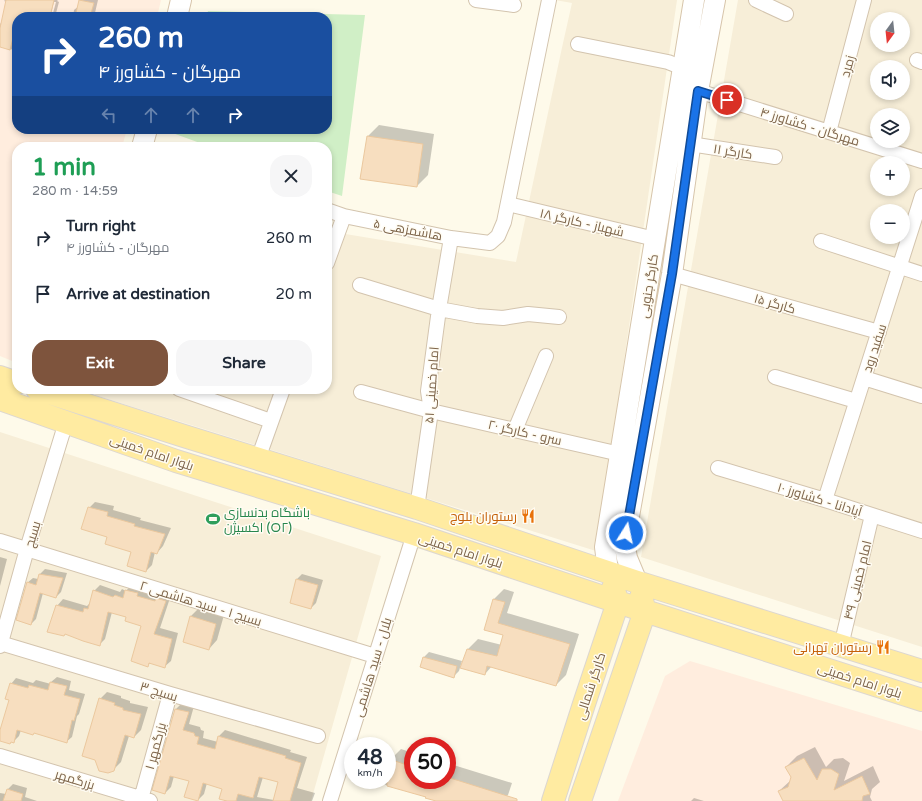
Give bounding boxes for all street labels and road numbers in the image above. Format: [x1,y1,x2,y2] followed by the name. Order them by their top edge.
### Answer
[837,54,859,79] street label: زمرد
[758,104,861,150] street label: مهرگان - کشاورز ۴
[712,141,754,163] street label: کارگر ۱۱
[538,206,625,240] street label: شهباز - کارگر ۱۸
[372,215,444,245] street label: هاشمزهی ۵
[636,253,662,319] street label: کارگر جنوبی
[752,290,797,318] street label: کارگر ۱۵
[860,322,890,375] street label: سفید رود
[421,346,444,424] street label: امام خمینی ۵۱
[486,417,563,449] street label: سرو - کارگر ۲۰
[107,431,196,476] street label: بلوار امام خمینی
[775,479,864,522] street label: آپادانا - کشاورز ۱۰
[21,519,45,549] street label: بسیج
[416,530,505,573] street label: بلوار امام خمینی
[840,539,877,622] street label: امام خمینی ۴۹
[138,578,264,630] street label: بسیج ۱ - سید هاشمی ۲
[350,616,396,719] street label: بلال - سید هاشمی
[573,651,609,722] street label: کارگر شمالی
[815,660,904,703] street label: بلوار امام خمینی
[138,679,180,705] street label: بسیج ۳
[142,721,170,772] street label: بزرگمهر ۱
[52,766,97,794] street label: بزرگمهر

